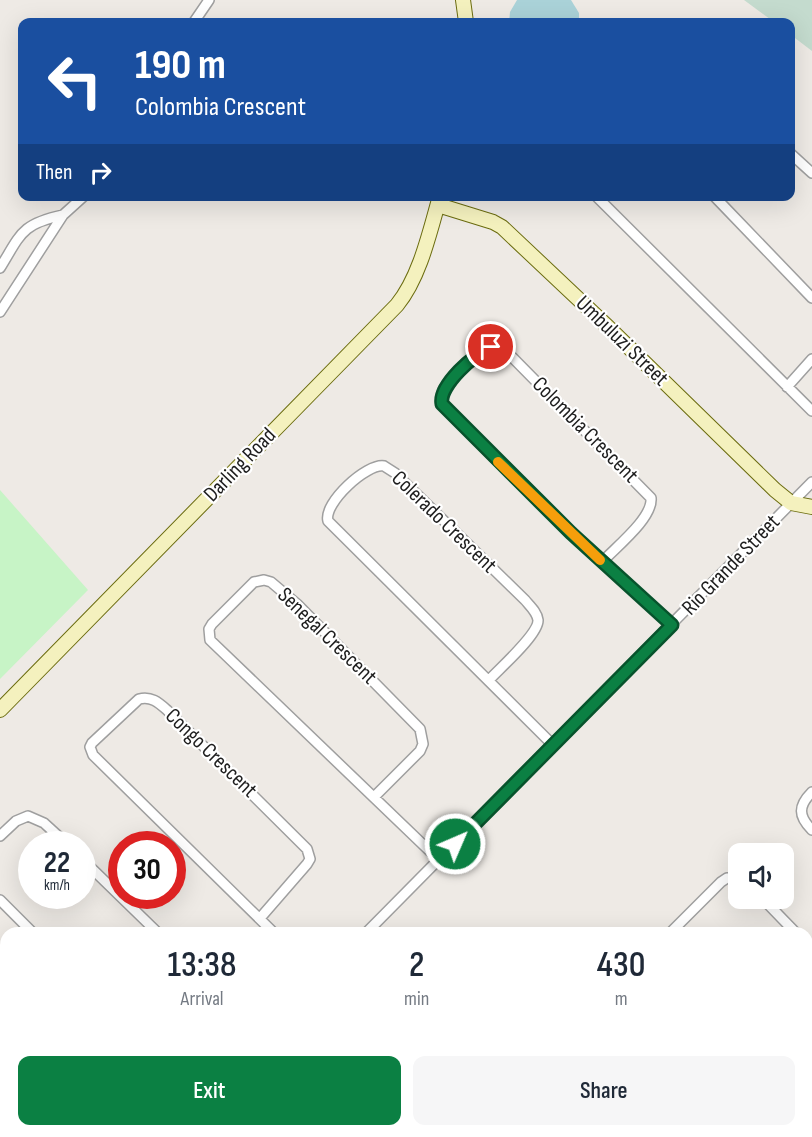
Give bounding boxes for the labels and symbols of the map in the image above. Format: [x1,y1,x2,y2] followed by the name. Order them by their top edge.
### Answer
[570,290,674,392] street label: Umbuluzi Street
[465,321,516,372] pin
[526,371,644,489] street label: Colombia Crescent
[198,422,282,508] street label: Darling Road
[386,465,502,579] street label: Colerado Crescent
[676,509,786,621] street label: Rio Grande Street
[272,582,383,690] street label: Senegal Crescent
[159,702,263,804] street label: Congo Crescent
[423,812,487,876] position arrow
[108,831,186,909] speed limit sign: 30

